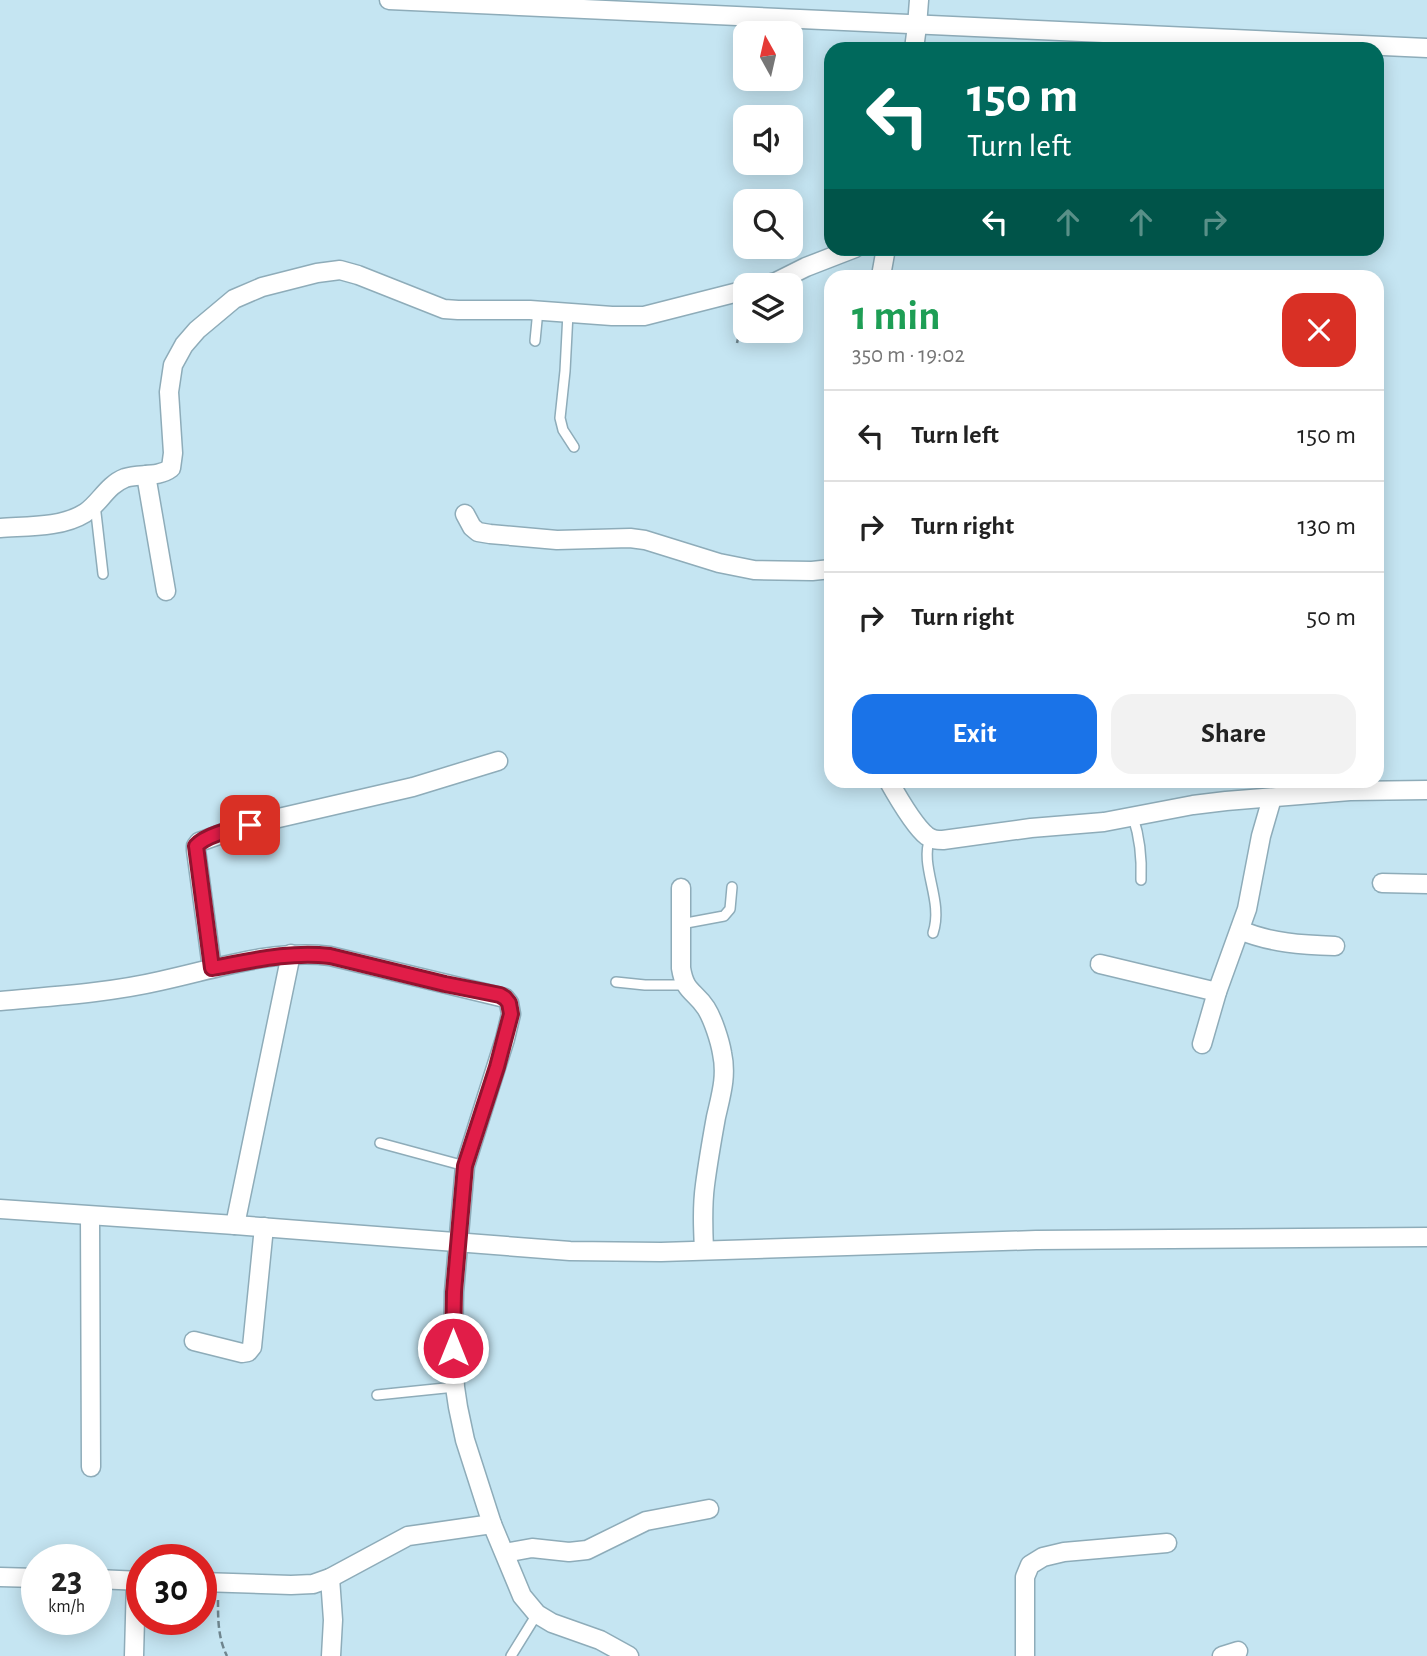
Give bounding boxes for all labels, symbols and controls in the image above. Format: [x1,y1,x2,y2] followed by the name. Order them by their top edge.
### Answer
[733,21,803,91] north arrow
[733,21,803,343] map controls
[852,70,943,161] icon: left
[967,72,1078,121] text: 150 m
[733,105,803,175] button: sound
[967,130,1071,162] text: Turn left
[733,189,803,259] button: search
[976,203,1014,241] icon: left
[1049,203,1087,241] icon: ahead
[1122,203,1160,241] icon: ahead
[1195,203,1233,241] icon: right
[733,273,803,343] button: layers
[1282,293,1356,367] button: close
[852,295,941,337] text: 1 min
[852,344,965,367] text: 350 m · 19:02
[852,417,890,455] icon: left
[911,422,999,448] text: Turn left
[1297,422,1356,448] text: 150 m
[852,508,890,546] icon: right
[911,513,1014,539] text: Turn right
[1298,513,1356,539] text: 130 m
[852,599,890,637] icon: right
[911,604,1014,630] text: Turn right
[1306,604,1356,630] text: 50 m
[852,694,1097,774] button: Exit
[1111,694,1356,774] button: Share
[220,795,280,855] pin
[231,806,269,844] icon: arrive
[416,1311,490,1385] position arrow
[126,1544,217,1635] speed limit sign: 30
[51,1563,82,1598] text: 23
[48,1598,85,1616] text: km/h

